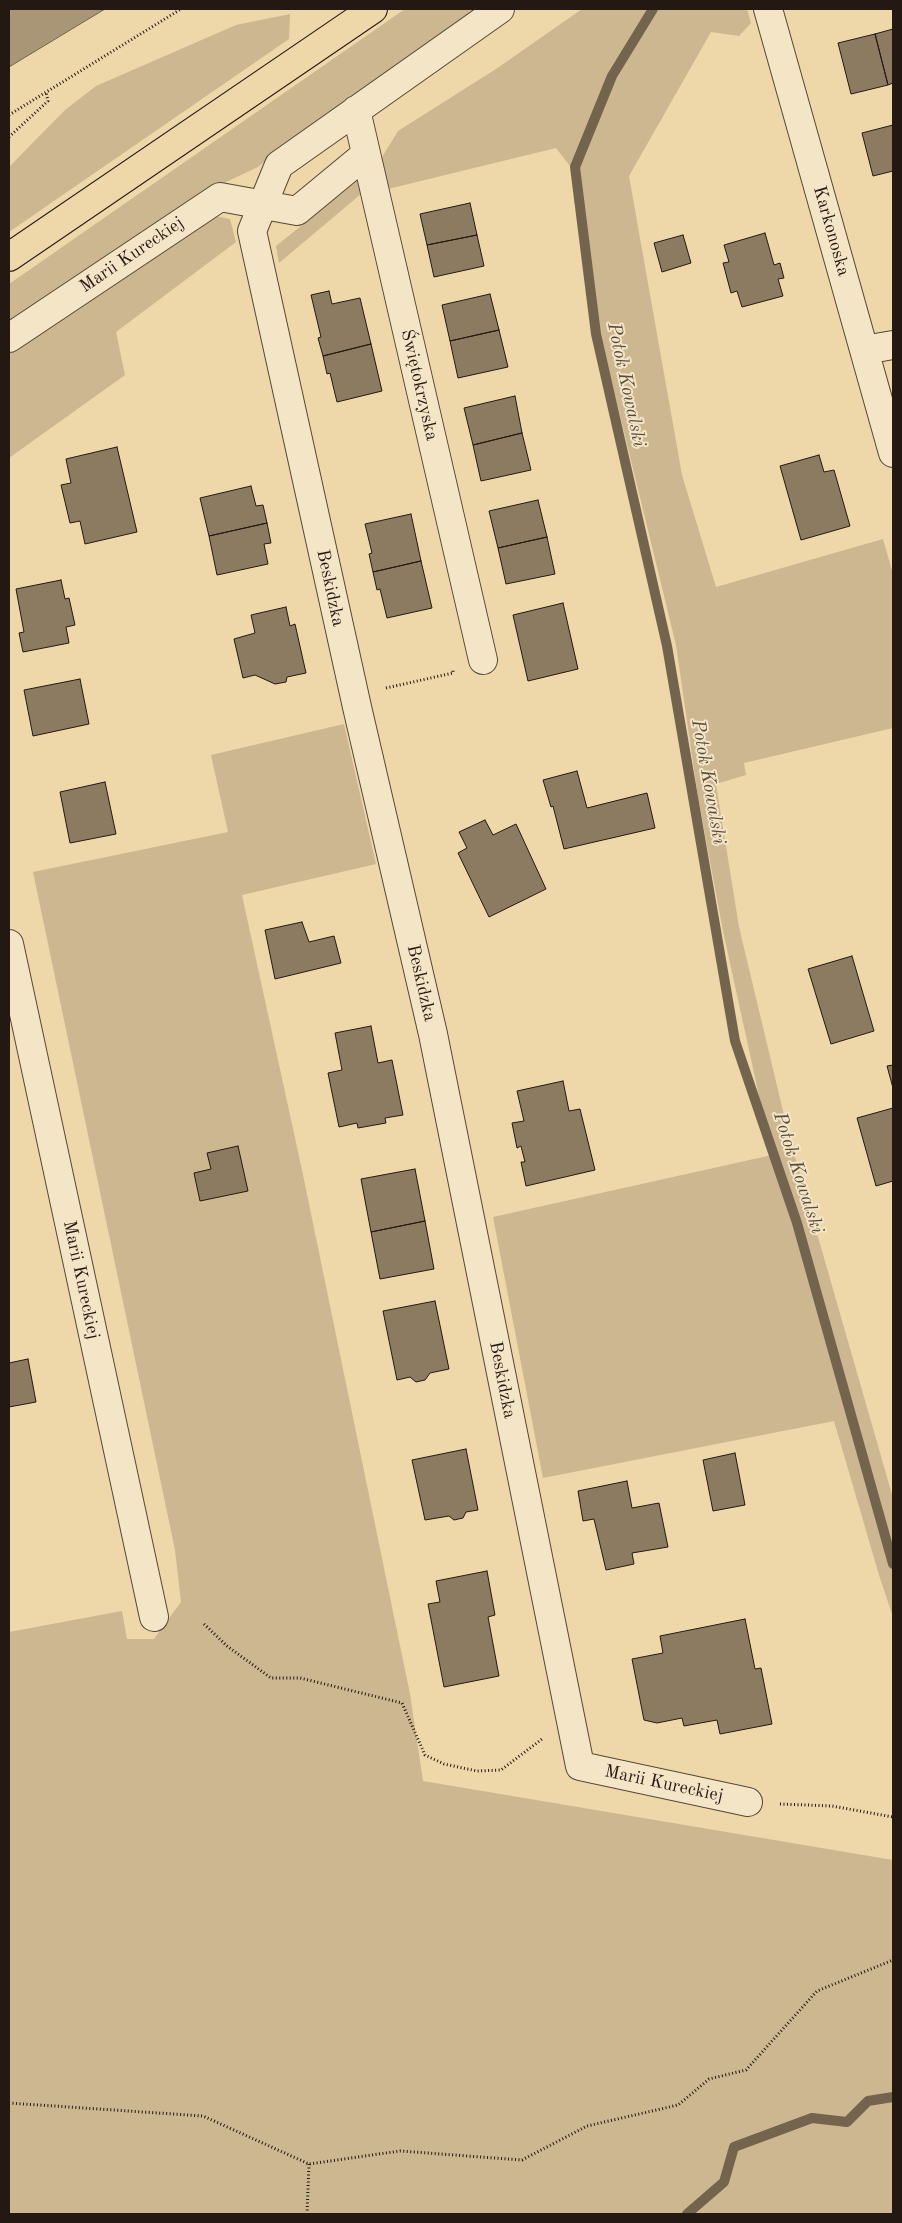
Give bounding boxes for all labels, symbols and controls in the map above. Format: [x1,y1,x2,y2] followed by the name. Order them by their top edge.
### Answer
[808,183,854,279] street label: Karkonoska
[76,212,188,298] street label: Marii Kureckiej
[602,321,650,449] water label: Potok Kowalski
[396,327,442,443] street label: Świętokrzyska
[311,547,349,629] street label: Beskidzka
[686,718,730,846] water label: Potok Kowalski
[402,942,440,1024] street label: Beskidzka
[768,1109,828,1237] water label: Potok Kowalski
[58,1219,104,1341] street label: Marii Kureckiej
[484,1340,520,1420] street label: Beskidzka
[603,1761,725,1807] street label: Marii Kureckiej

